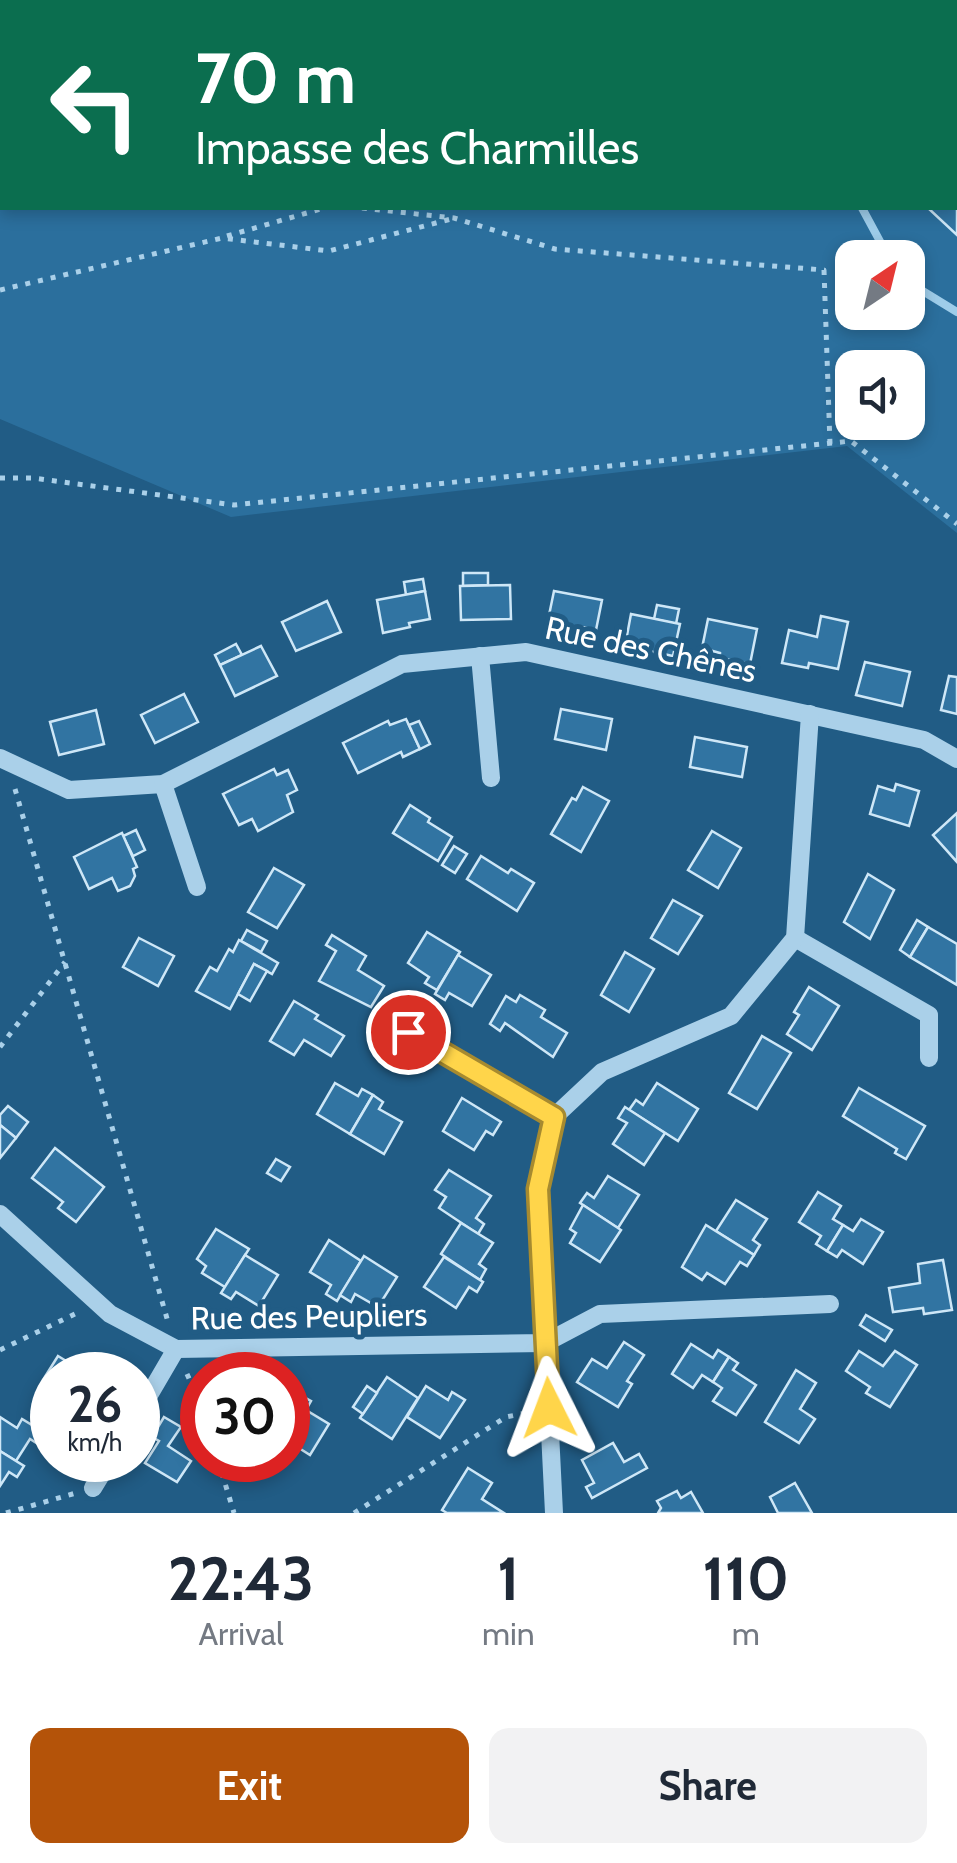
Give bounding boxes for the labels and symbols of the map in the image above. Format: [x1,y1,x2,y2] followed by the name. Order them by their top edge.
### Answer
[835,240,925,330] north arrow
[542,608,760,690] street label: Rue des Chênes
[366,990,451,1075] pin
[190,1294,428,1338] street label: Rue des Peupliers
[180,1352,310,1482] speed limit sign: 30
[497,1356,601,1460] position arrow

